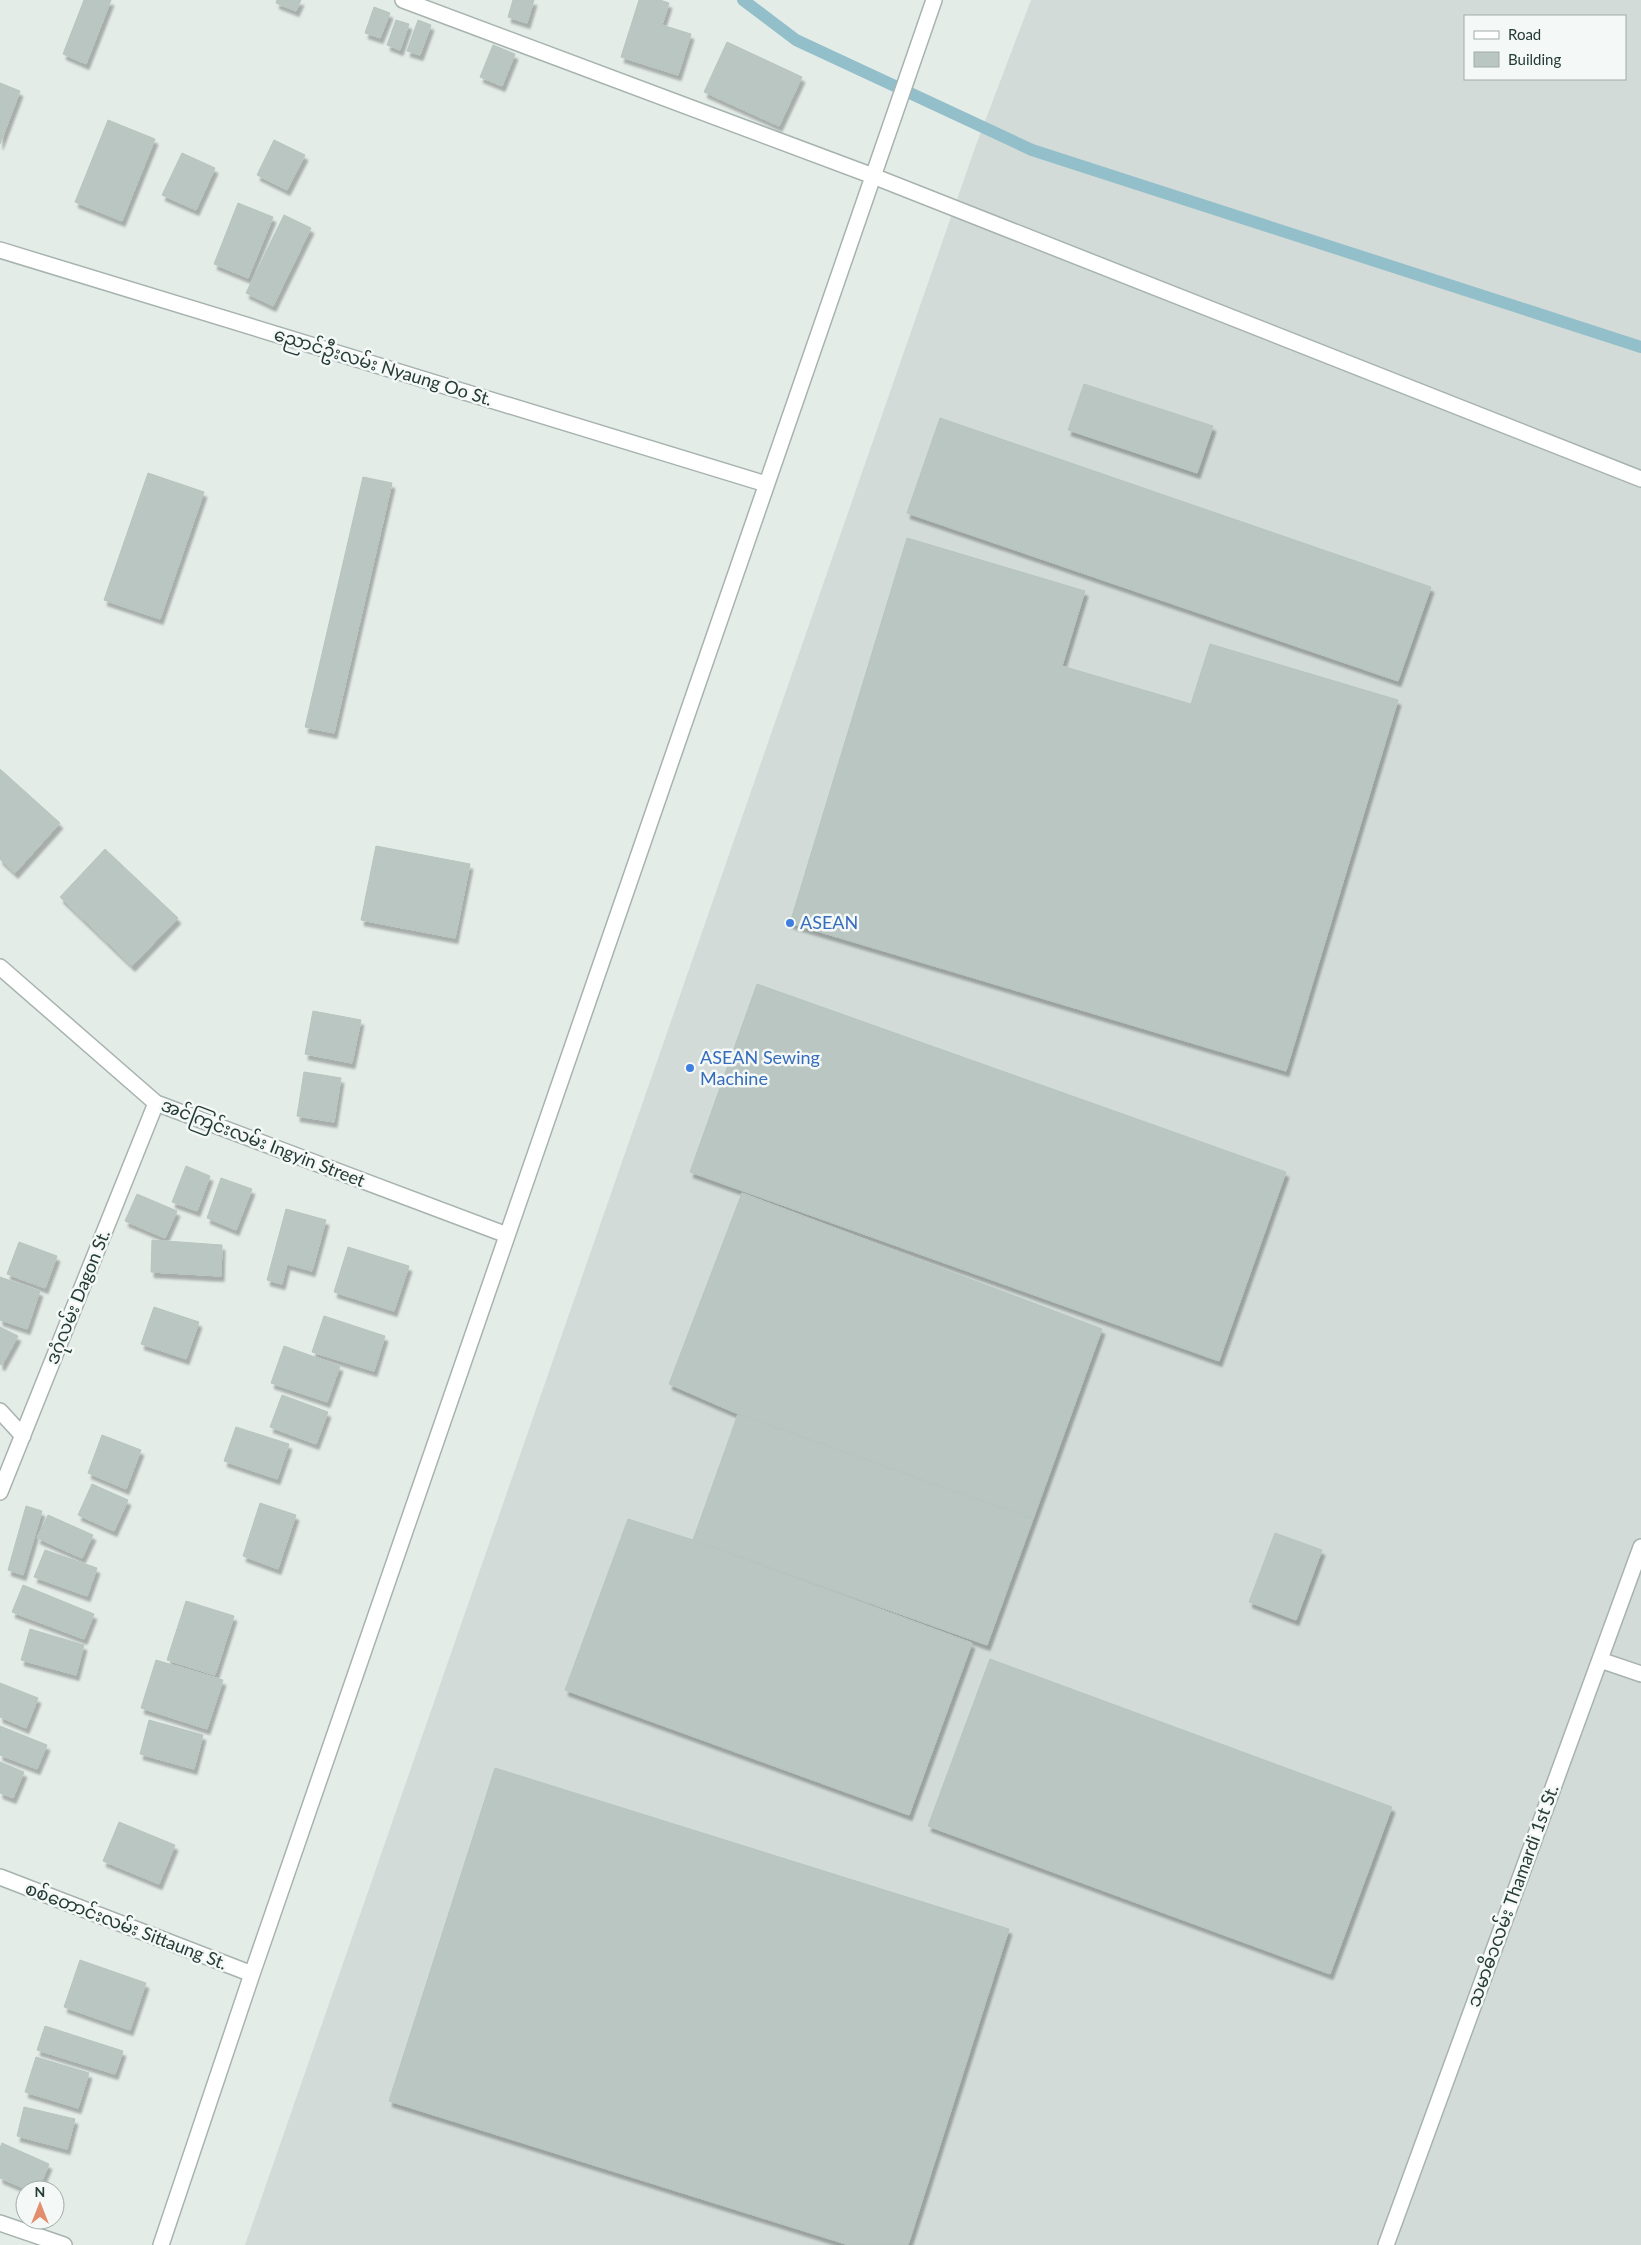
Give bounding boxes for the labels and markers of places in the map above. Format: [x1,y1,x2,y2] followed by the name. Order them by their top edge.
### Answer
[800,911,858,933] place label: ASEAN
[784,917,796,929] marker: ASEAN
[700,1046,820,1089] place label: ASEAN Sewing Machine
[684,1062,696,1074] marker: ASEAN Sewing Machine

